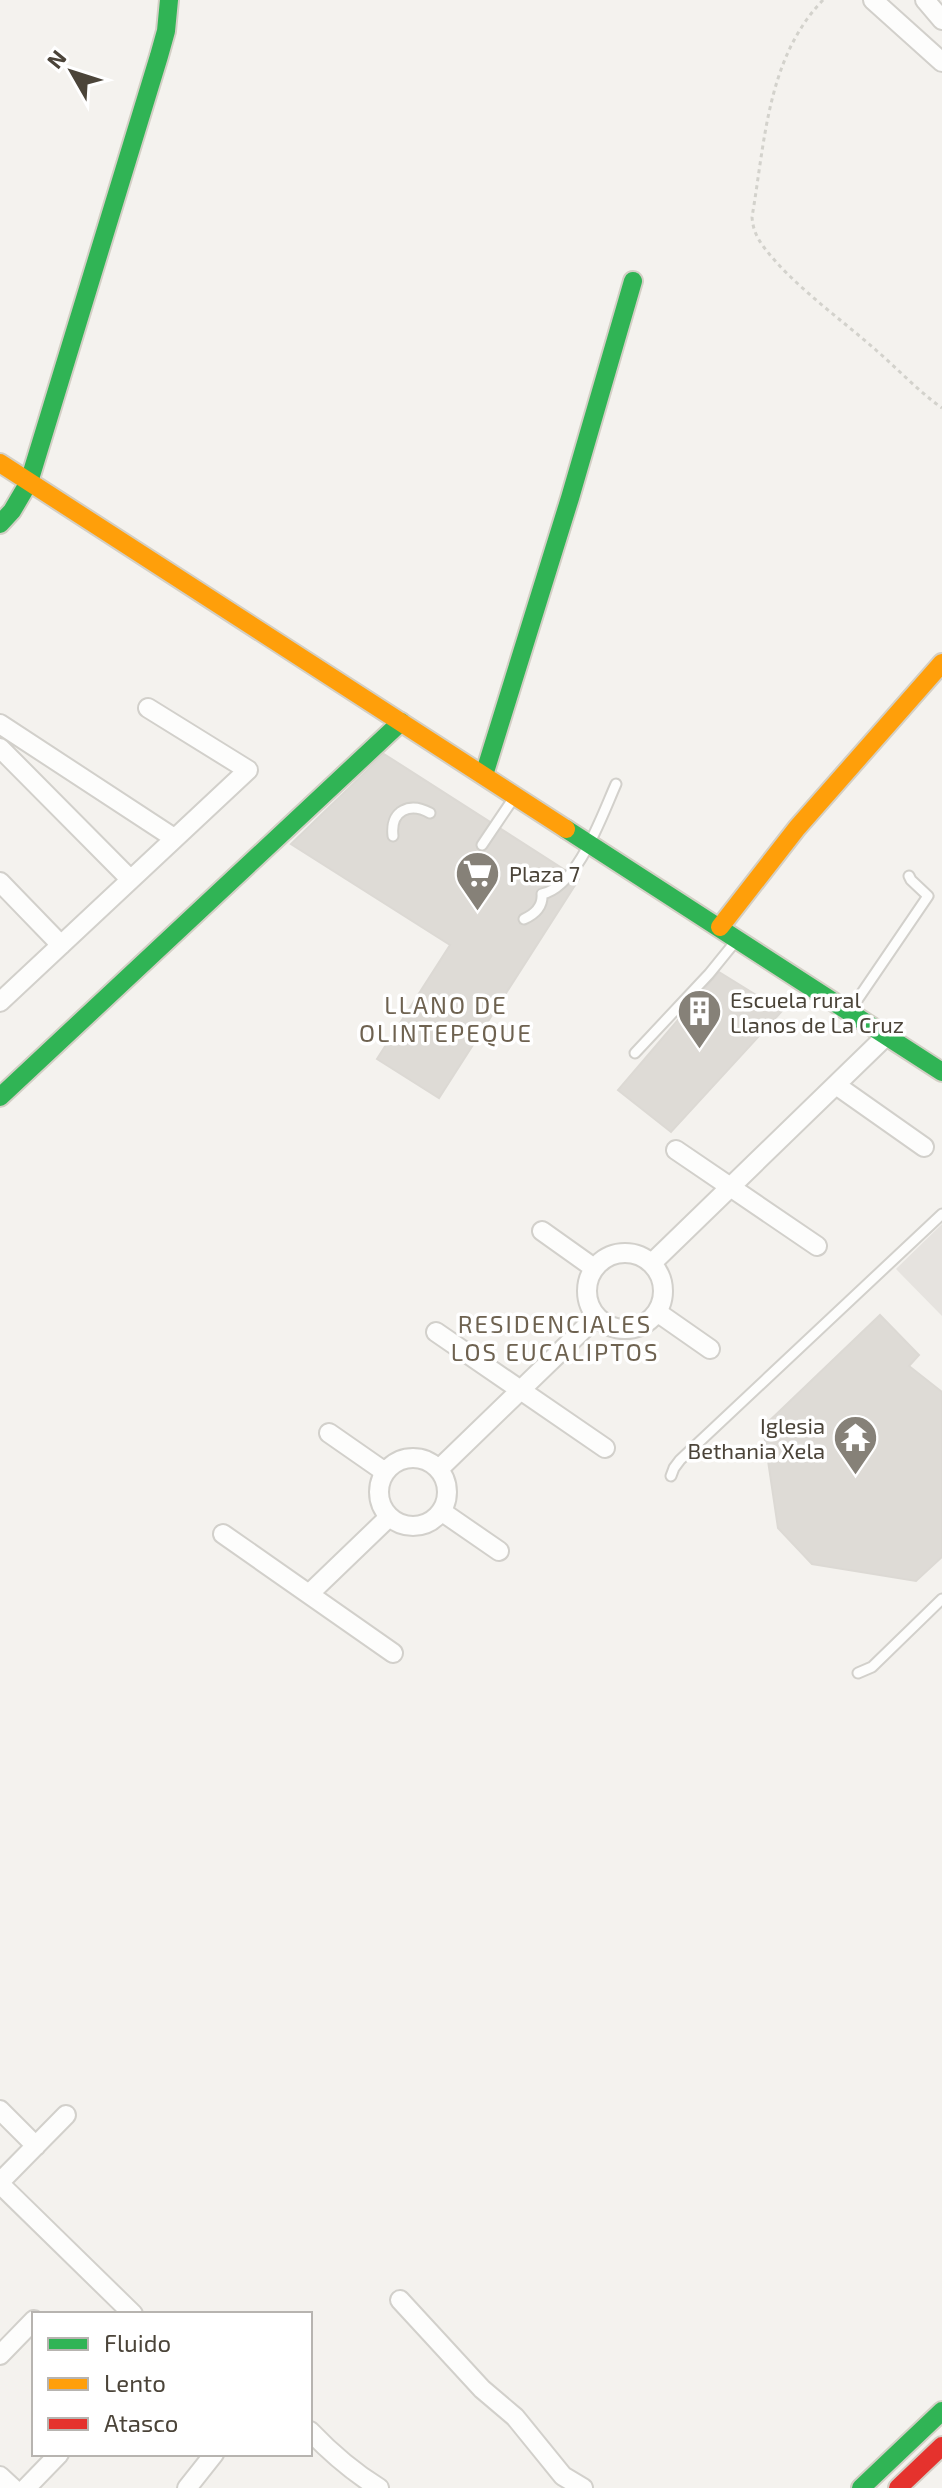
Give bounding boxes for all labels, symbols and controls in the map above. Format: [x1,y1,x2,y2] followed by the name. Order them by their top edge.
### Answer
[32,32,112,112] north arrow
[41,44,71,73] text: N
[454,849,502,912] supermarket icon: Plaza 7
[509,860,580,886] place label: Plaza 7
[730,986,904,1037] place label: Escuela rural Llanos de La Cruz
[675,988,723,1051] building icon: Escuela rural Llanos de La Cruz
[359,990,533,1047] district label: LLANO DE OLINTEPEQUE
[451,1309,659,1366] district label: RESIDENCIALES LOS EUCALIPTOS
[688,1412,825,1463] place label: Iglesia Bethania Xela
[832,1414,880,1477] temple icon: Iglesia Bethania Xela
[32,2312,312,2456] legend
[104,2328,171,2357] text: Fluido
[104,2368,166,2397] text: Lento
[104,2408,178,2437] text: Atasco

